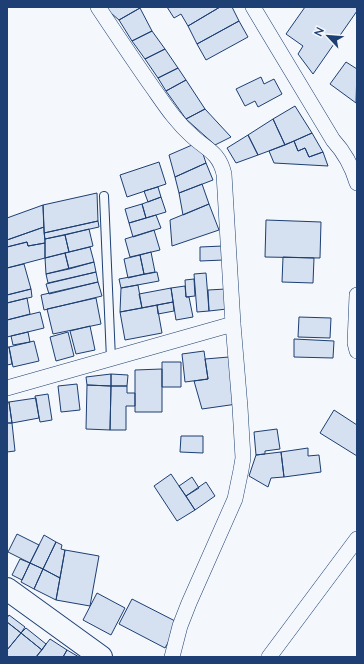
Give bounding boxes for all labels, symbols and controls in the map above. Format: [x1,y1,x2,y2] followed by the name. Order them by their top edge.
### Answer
[308,16,348,56] north arrow
[311,25,326,38] text: N

